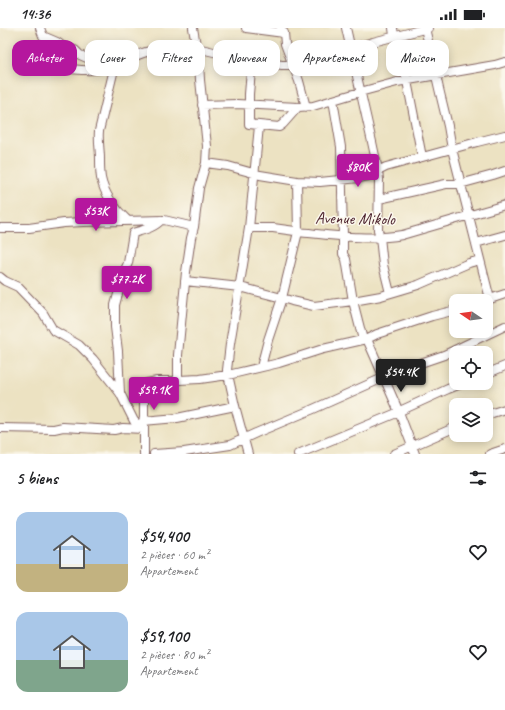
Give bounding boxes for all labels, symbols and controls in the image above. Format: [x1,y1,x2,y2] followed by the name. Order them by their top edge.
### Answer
[20,5,50,24] text: 14:36
[12,40,77,76] chip: Acheter
[85,40,139,76] chip: Louer
[147,40,205,76] chip: Filtres
[213,40,280,76] chip: Nouveau
[288,40,378,76] chip: Appartement
[386,40,449,76] chip: Maison
[334,154,382,188] pin: $80K
[346,159,370,175] text: $80K
[72,198,120,232] pin: $53K
[84,203,108,219] text: $53K
[315,207,396,230] street label: Avenue Mikolo
[94,266,160,300] pin: $77.2K
[111,271,143,287] text: $77.2K
[449,294,493,338] north arrow
[449,294,493,442] map controls
[449,346,493,390] button: locate
[368,359,434,393] pin: $54.4K
[385,364,417,380] text: $54.4K
[121,377,187,411] pin: $59.1K
[138,382,170,398] text: $59.1K
[449,398,493,442] button: layers
[467,467,489,489] icon: filters
[16,468,58,489] text: 5 biens
[140,526,189,547] text: $54,400
[48,528,96,576] icon: home
[467,541,489,563] icon: heart
[140,547,209,563] text: 2 pièces · 60 m²
[140,563,198,579] text: Appartement
[140,626,189,647] text: $59,100
[48,628,96,676] icon: home
[467,641,489,663] icon: heart
[140,647,209,663] text: 2 pièces · 80 m²
[140,663,198,679] text: Appartement

